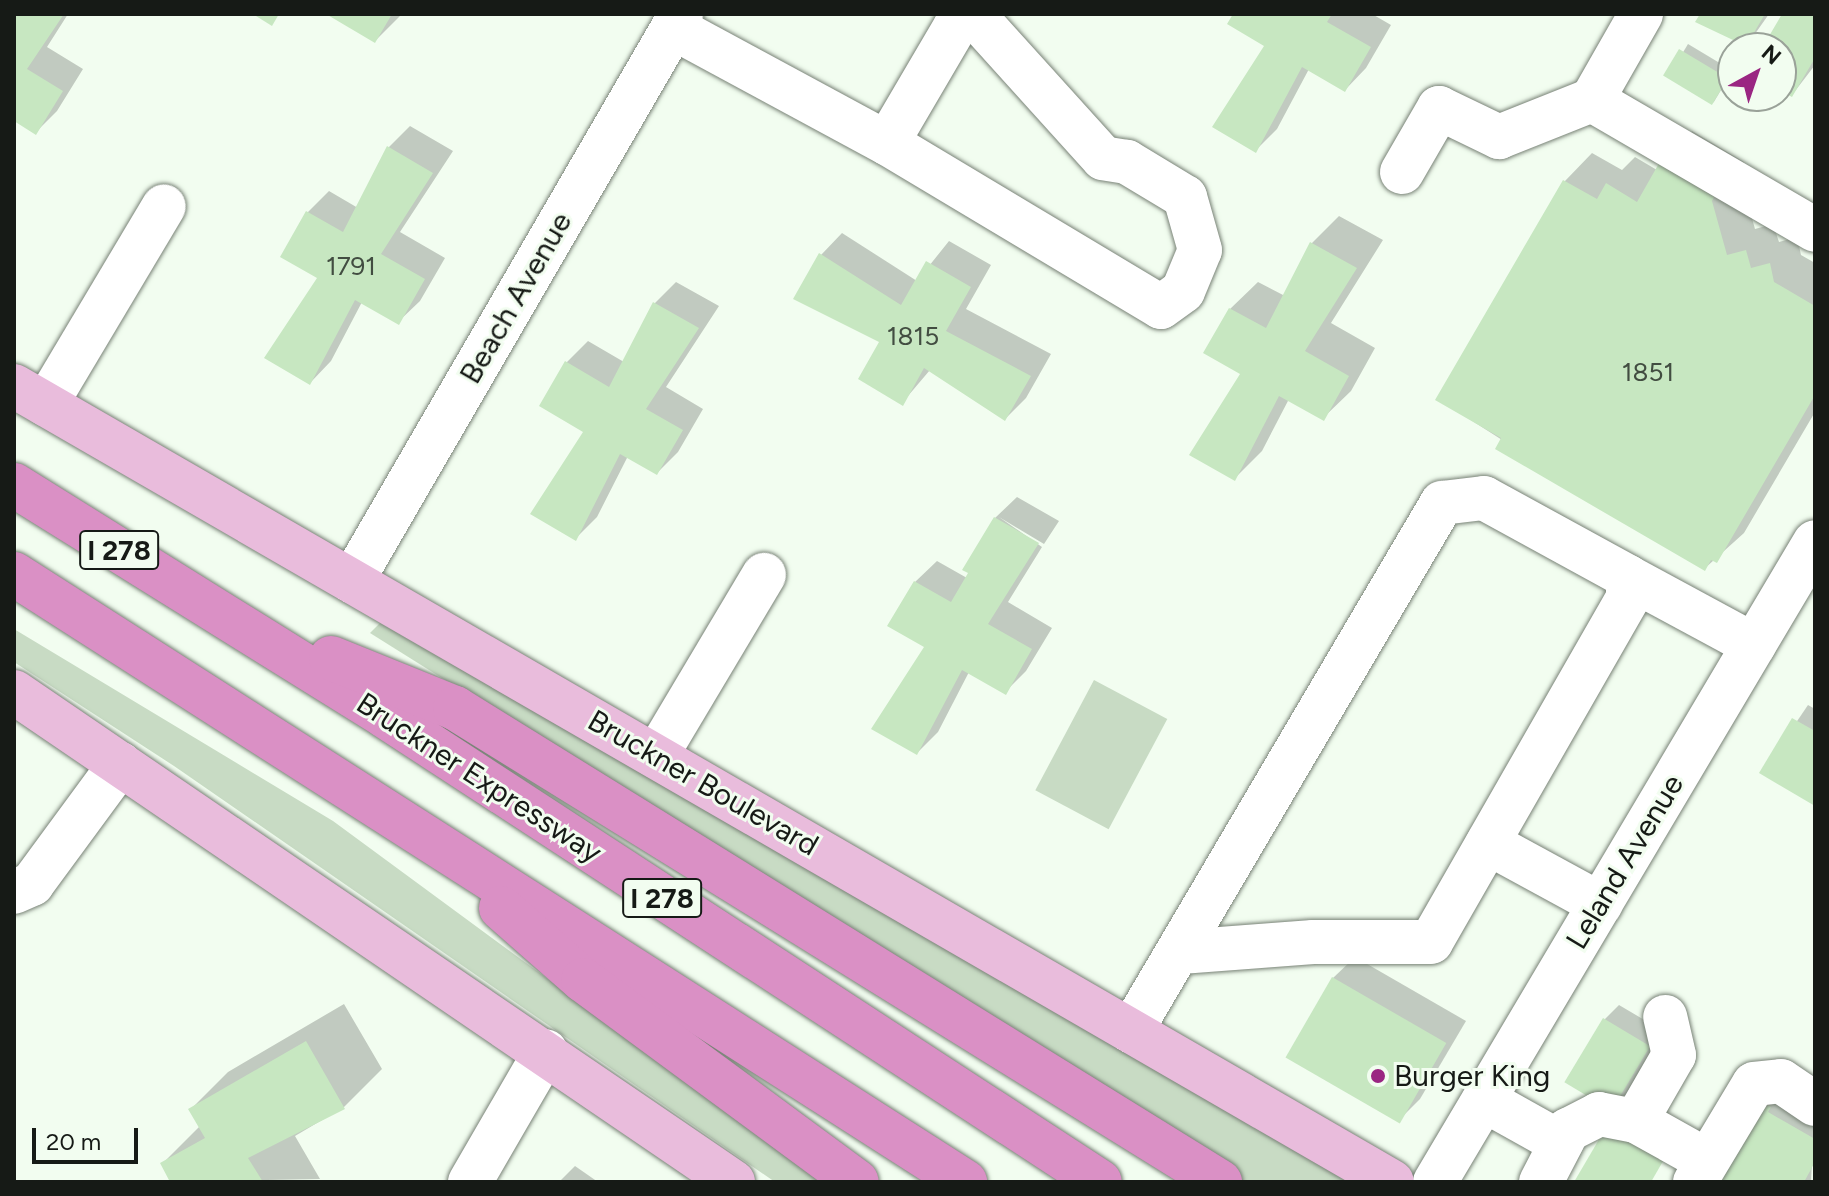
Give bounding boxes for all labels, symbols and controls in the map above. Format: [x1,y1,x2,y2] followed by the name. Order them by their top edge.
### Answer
[1717,32,1797,112] north arrow
[1756,39,1787,71] text: N
[452,206,580,390] street label: Beach Avenue
[326,251,376,283] house number: 1791
[887,321,939,353] house number: 1815
[1622,357,1674,389] house number: 1851
[79,526,159,574] road number: I 278
[350,685,608,871] street label: Bruckner Expressway
[581,702,825,864] street label: Bruckner Boulevard
[1559,768,1691,956] street label: Leland Avenue
[622,874,702,922] road number: I 278
[1394,1058,1550,1094] place label: Burger King
[1369,1067,1387,1085] marker: Burger King
[36,1112,142,1162] scale bar
[46,1127,101,1156] text: 20 m

